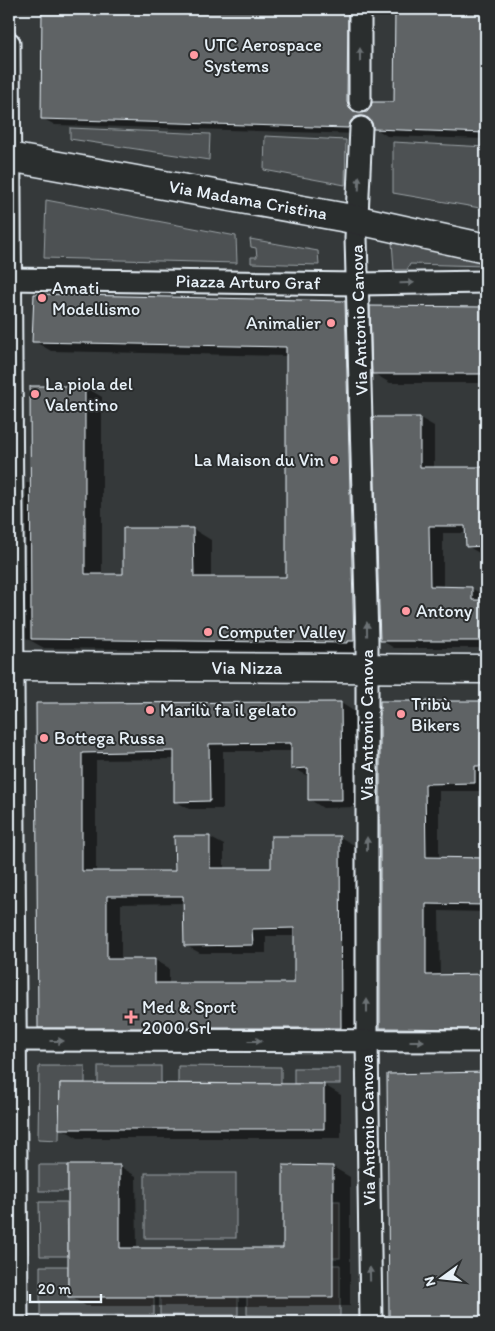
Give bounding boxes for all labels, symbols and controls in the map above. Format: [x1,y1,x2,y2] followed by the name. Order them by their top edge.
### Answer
[204,34,322,77] place label: UTC Aerospace Systems
[356,47,364,63] one-way arrow
[188,49,200,61] marker: UTC Aerospace Systems
[167,175,329,225] street label: Via Madama Cristina
[355,175,363,191] one-way arrow
[345,244,373,396] street label: Via Antonio Canova
[175,270,321,294] street label: Piazza Arturo Graf
[52,277,140,320] place label: Amati Modellismo
[399,279,415,287] one-way arrow
[36,292,48,304] marker: Amati Modellismo
[246,312,322,334] place label: Animalier
[325,317,337,329] marker: Animalier
[45,373,133,416] place label: La piola del Valentino
[29,388,41,400] marker: La piola del Valentino
[194,449,324,471] place label: La Maison du Vin
[328,454,340,466] marker: La Maison du Vin
[416,600,473,622] place label: Antony
[400,605,412,617] marker: Antony
[363,620,371,636] one-way arrow
[218,621,346,643] place label: Computer Valley
[202,626,214,638] marker: Computer Valley
[356,649,378,801] street label: Via Antonio Canova
[212,657,283,679] street label: Via Nizza
[411,693,460,736] place label: Tribù Bikers
[160,699,296,721] place label: Marilù fa il gelato
[144,704,156,716] marker: Marilù fa il gelato
[395,708,407,720] marker: Tribù Bikers
[54,727,165,749] place label: Bottega Russa
[38,732,50,744] marker: Bottega Russa
[363,835,371,851] one-way arrow
[142,996,237,1039] place label: Med & Sport 2000 Srl
[363,998,371,1014] one-way arrow
[124,1010,138,1024] marker: Med & Sport 2000 Srl
[50,1037,66,1045] one-way arrow
[247,1037,263,1045] one-way arrow
[410,1037,426,1045] one-way arrow
[356,1054,380,1206] street label: Via Antonio Canova
[418,1254,468,1304] north arrow
[366,1265,374,1281] one-way arrow
[30,1271,101,1303] scale bar
[420,1274,439,1288] text: N
[38,1280,72,1298] text: 20 m

